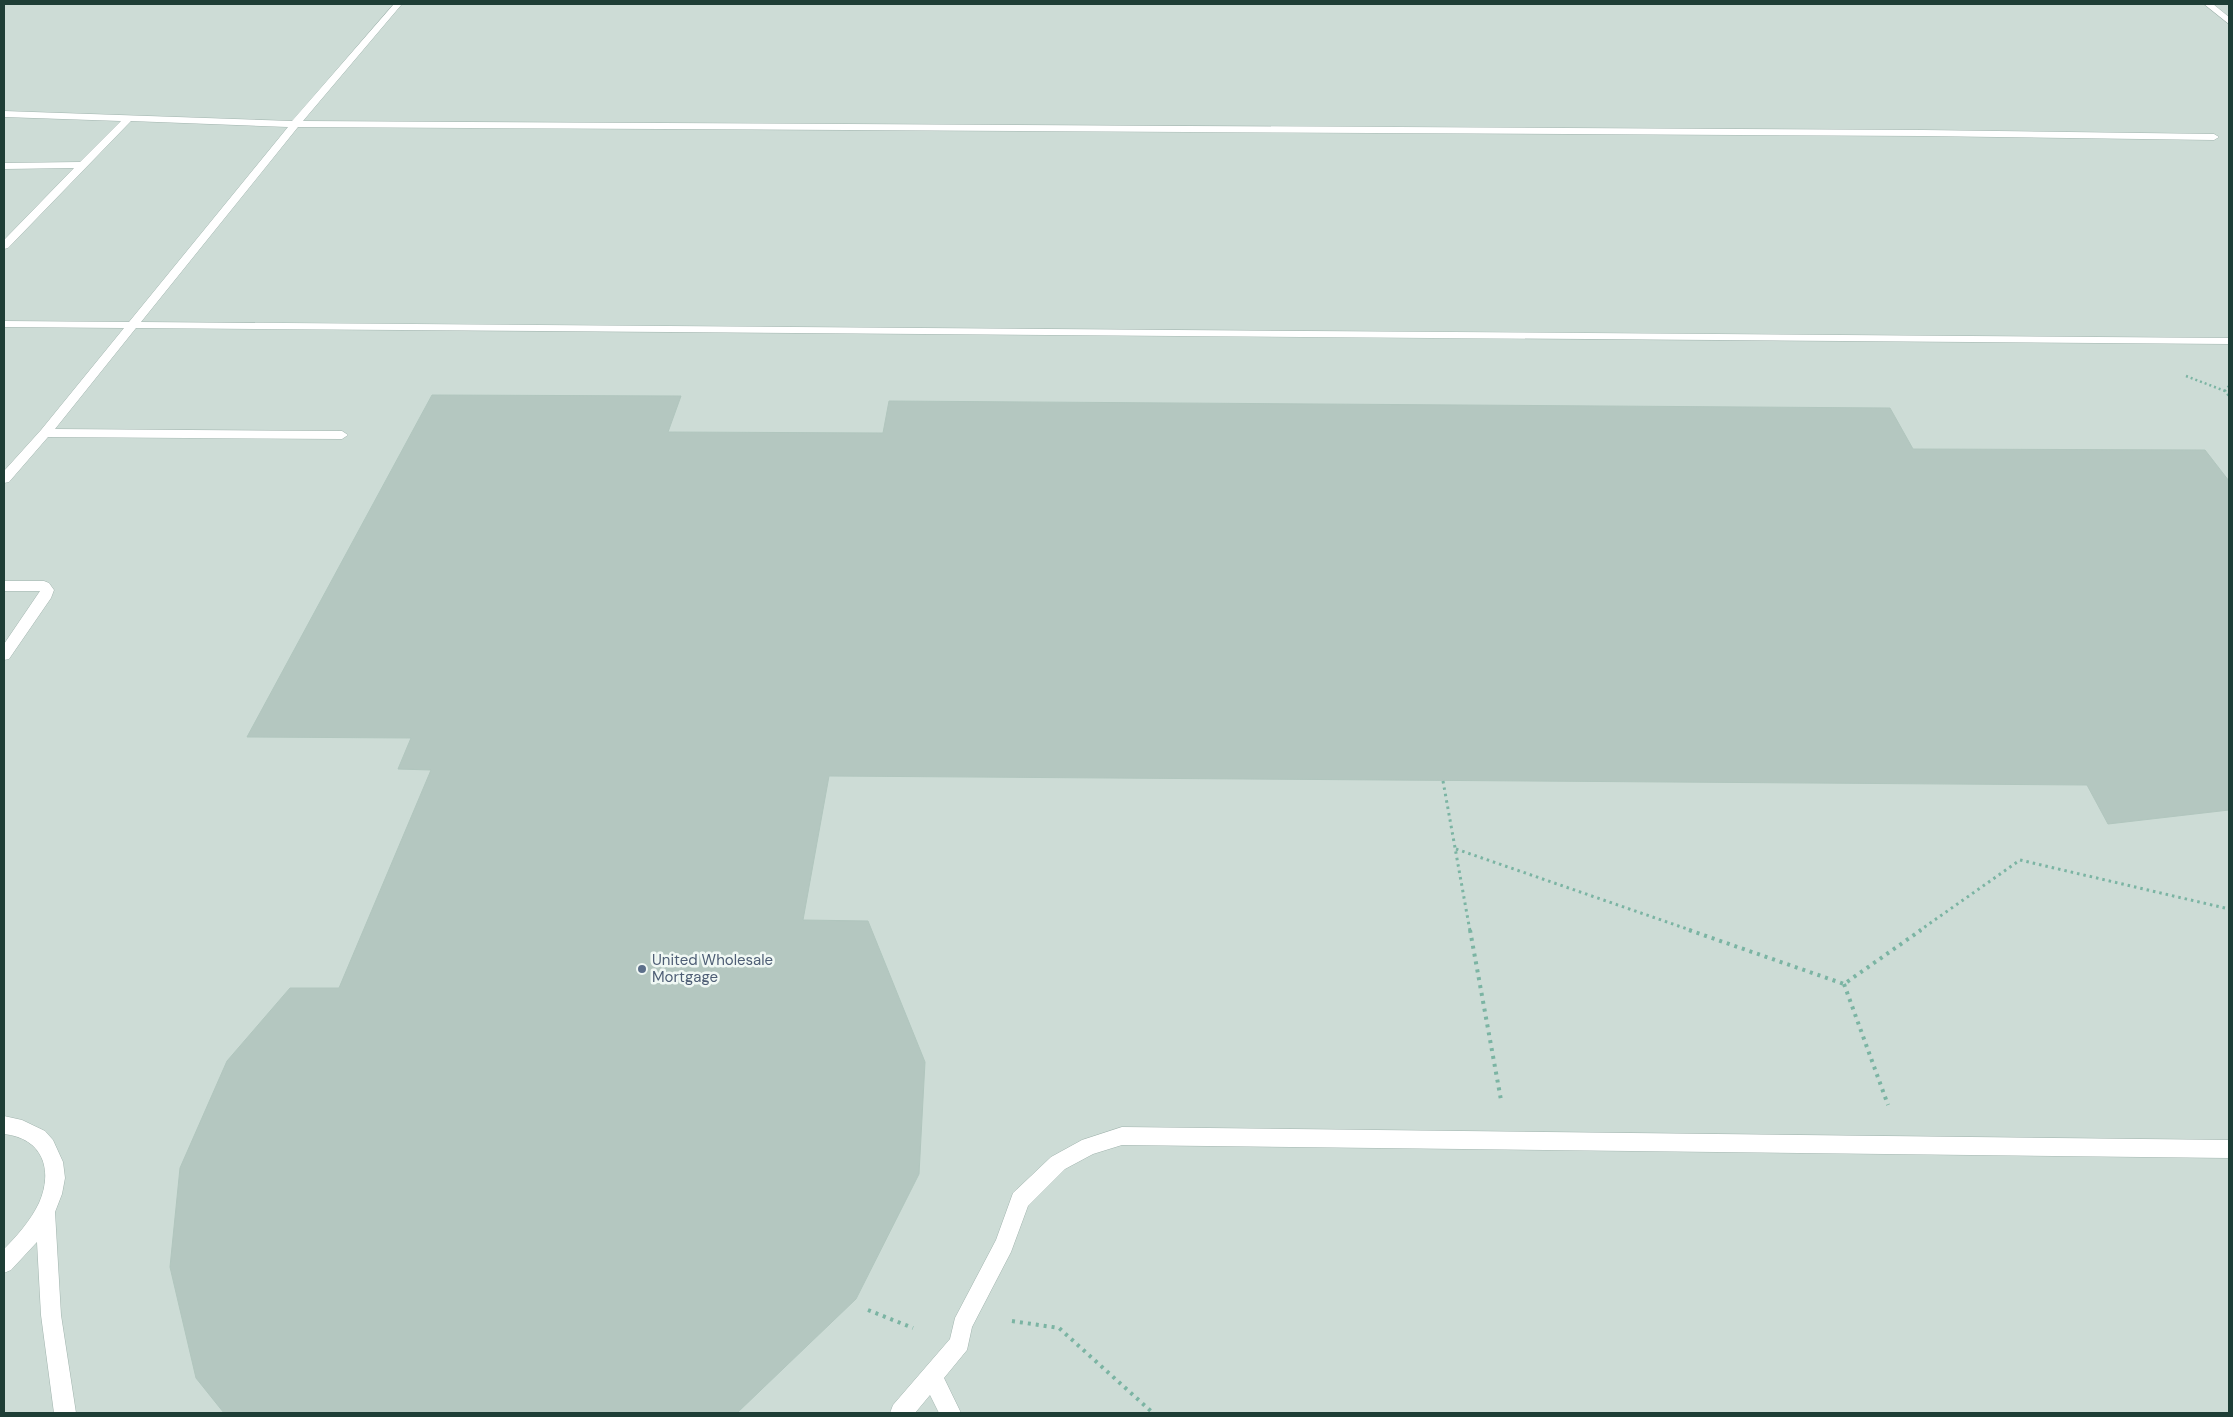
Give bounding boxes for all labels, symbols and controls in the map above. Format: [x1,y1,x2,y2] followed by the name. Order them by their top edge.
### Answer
[652,950,773,987] place label: United Wholesale Mortgage
[636,963,648,975] marker: United Wholesale Mortgage

